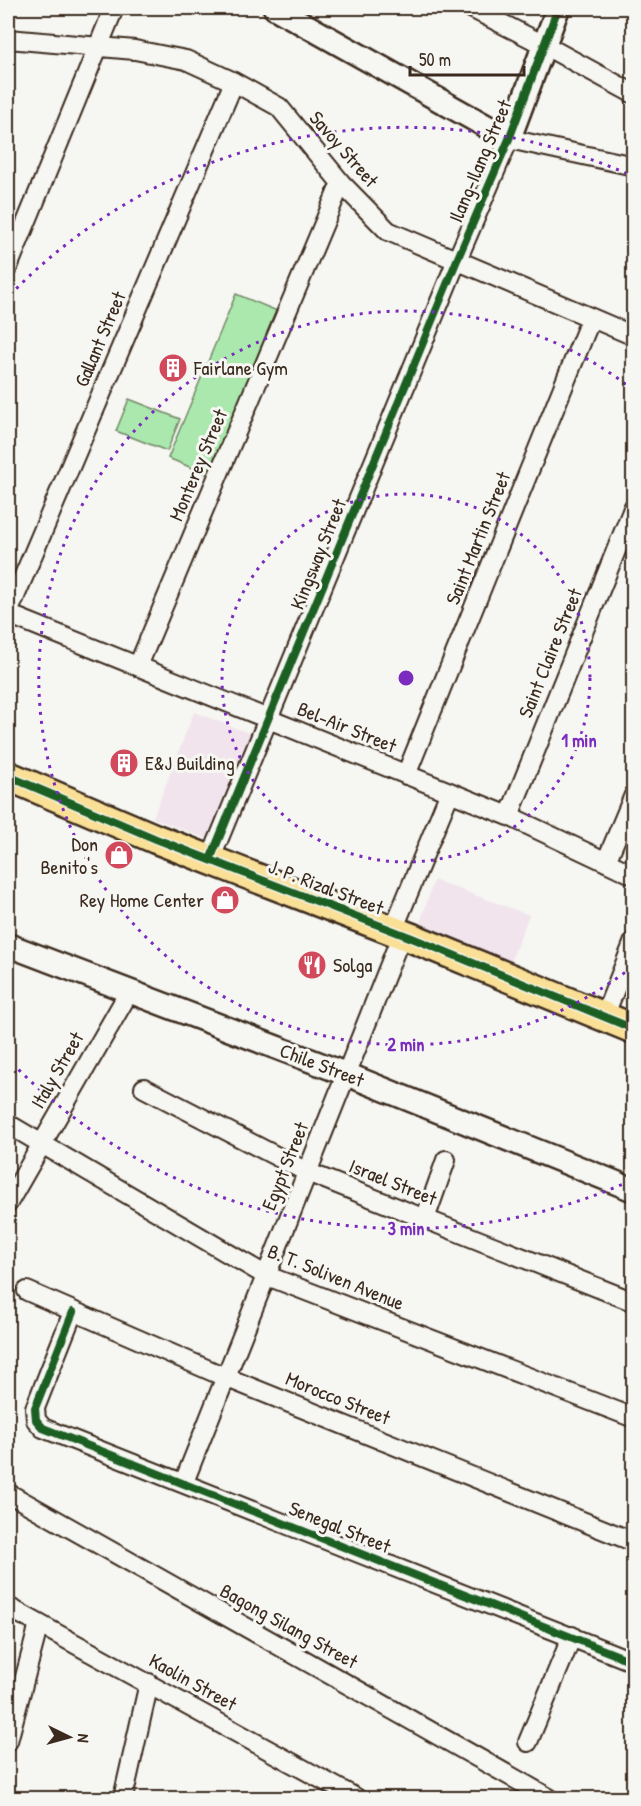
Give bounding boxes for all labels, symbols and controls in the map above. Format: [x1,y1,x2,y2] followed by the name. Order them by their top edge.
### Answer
[410,39,524,77] scale bar
[419,47,451,72] text: 50 m
[442,94,518,226] street label: Ilang-Ilang Street
[304,105,386,193] street label: Savoy Street
[67,286,132,391] street label: Gallant Street
[157,352,189,384] building icon: Fairlane Gym
[193,354,288,381] place label: Fairlane Gym
[162,404,234,525] street label: Monterey Street
[439,466,517,608] street label: Saint Martin Street
[283,493,352,613] street label: Kingsway Street
[511,583,588,722] street label: Saint Claire Street
[396,668,416,688] centre of rings
[294,694,402,759] street label: Bel-Air Street
[561,728,597,753] text: 1 min
[108,747,140,779] building icon: E&J Building
[145,749,235,776] place label: E&J Building
[40,830,98,880] place label: Don Benito's
[103,839,135,871] shop icon: Don Benito's
[265,852,389,921] street label: J. P. Rizal Street
[209,884,241,916] shop icon: Rey Home Center
[80,886,204,913] place label: Rey Home Center
[296,949,328,981] restaurant icon: Solga
[333,951,372,978] place label: Solga
[24,1026,90,1113] street label: Italy Street
[388,1032,424,1057] text: 2 min
[276,1036,369,1093] street label: Chile Street
[255,1117,315,1214] street label: Egypt Street
[345,1152,442,1212] street label: Israel Street
[388,1216,424,1241] text: 3 min
[264,1237,408,1316] street label: B. T. Soliven Avenue
[282,1364,395,1431] street label: Morocco Street
[285,1494,396,1560] street label: Senegal Street
[216,1577,364,1675] street label: Bagong Silang Street
[145,1646,243,1717] street label: Kaolin Street
[39,1707,99,1767] north arrow
[73,1733,95,1744] text: N

